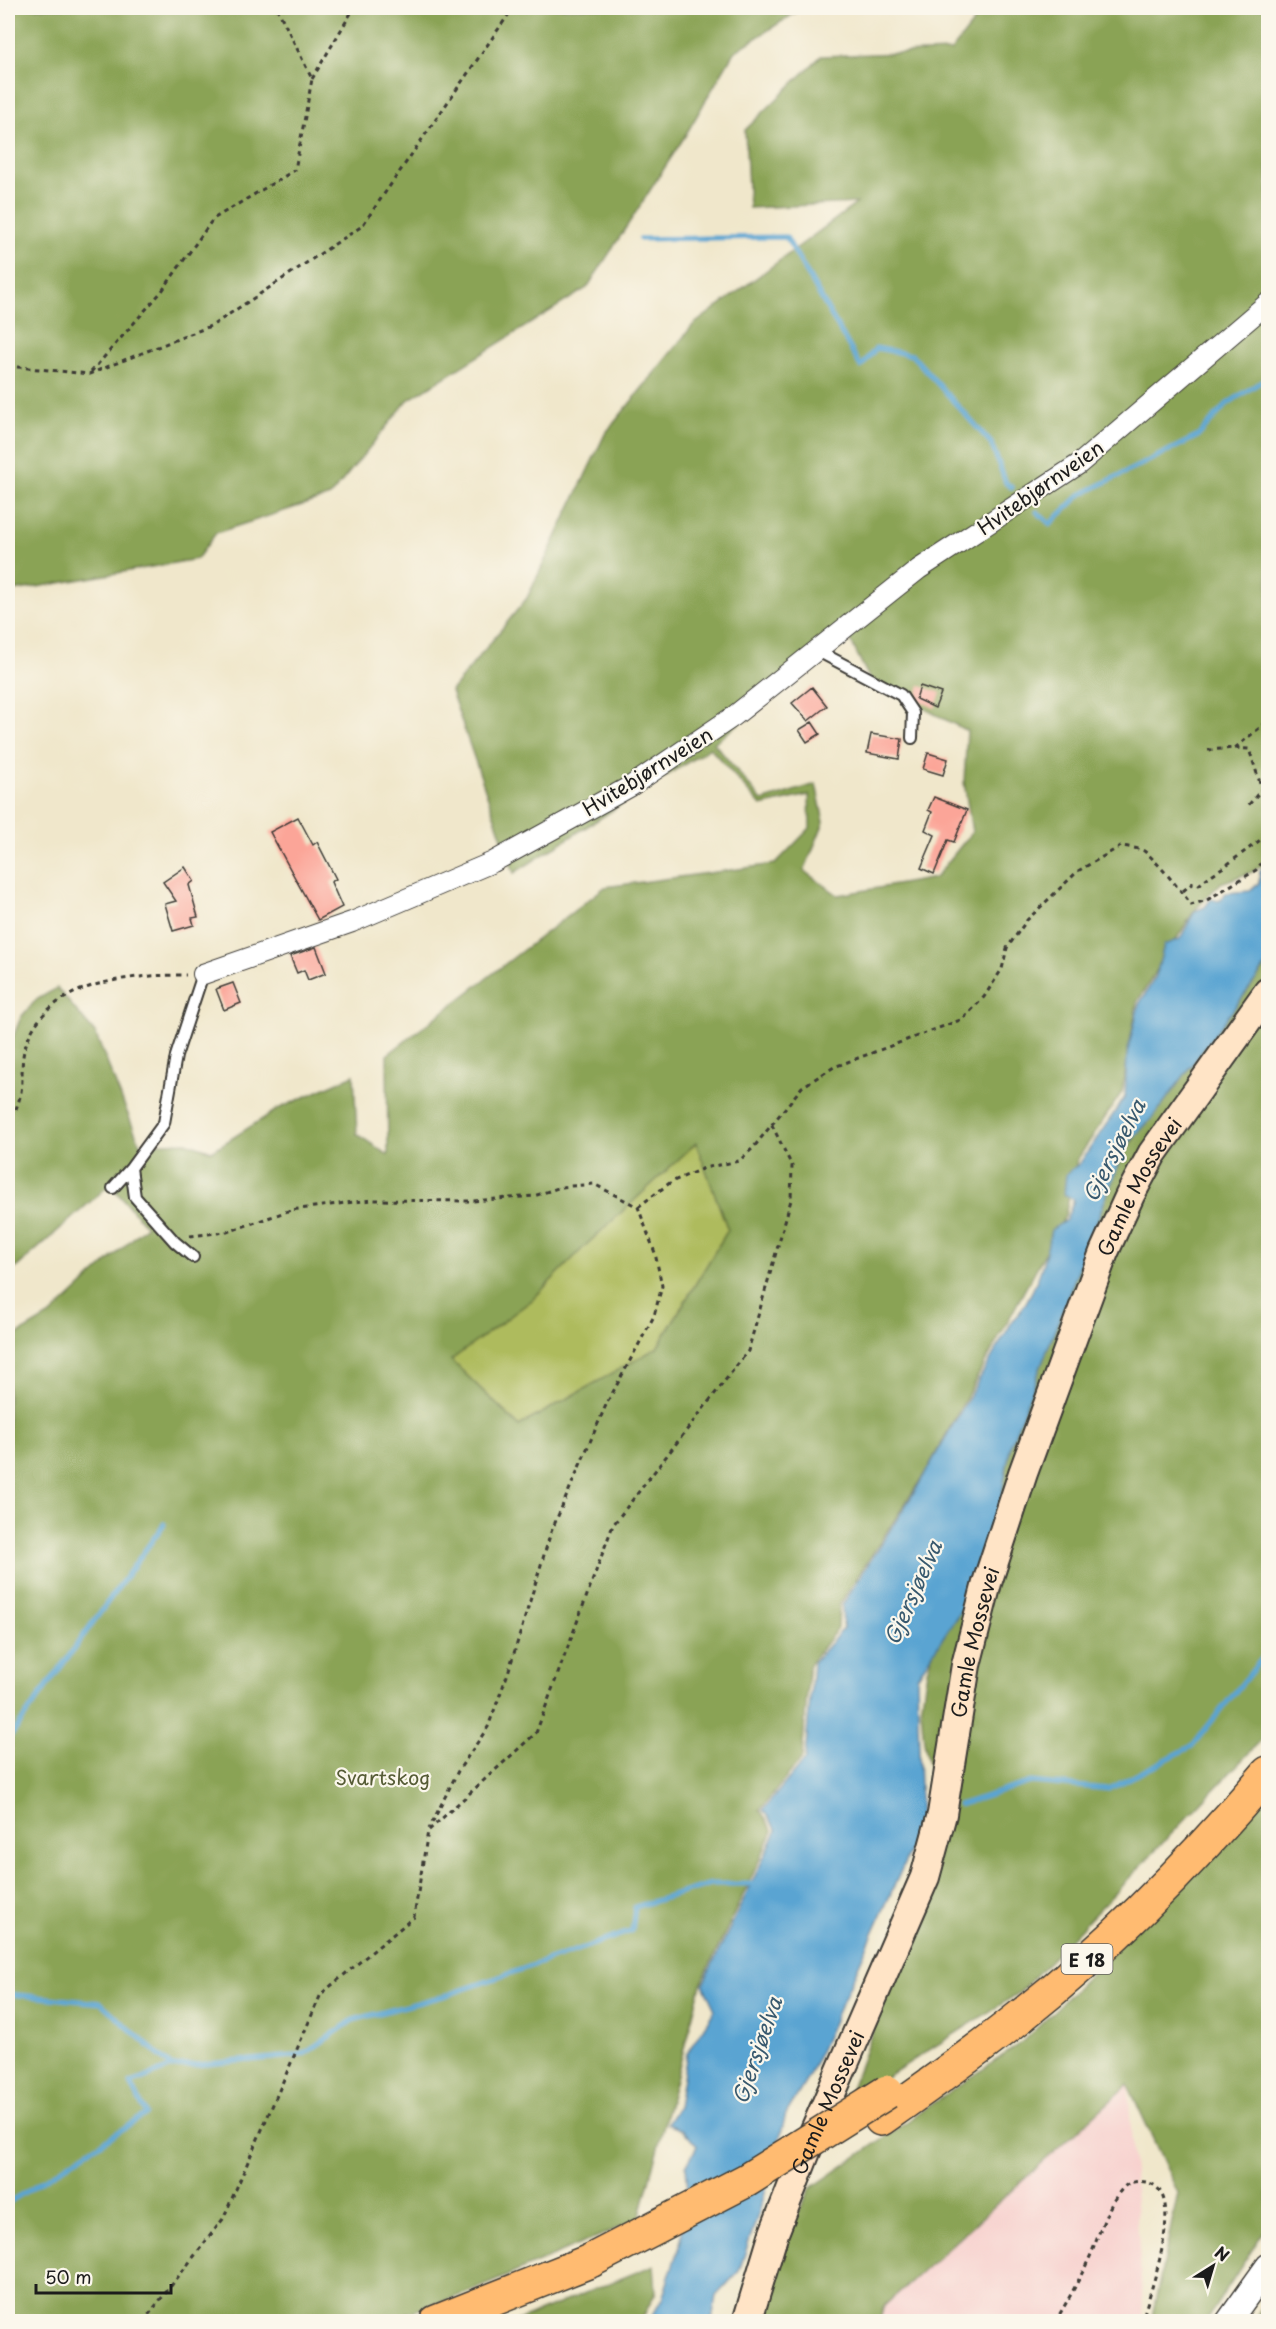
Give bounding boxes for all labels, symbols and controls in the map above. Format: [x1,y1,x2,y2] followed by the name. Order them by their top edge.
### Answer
[971,432,1109,542] street label: Hvitebjørnveien
[576,719,718,823] street label: Hvitebjørnveien
[1074,1092,1153,1207] water label: Gjersjøelva
[1089,1111,1189,1261] street label: Gamle Mossevei
[875,1534,950,1649] water label: Gjersjøelva
[943,1563,1006,1720] street label: Gamle Mossevei
[335,1762,431,1792] park label: Svartskog
[1062,1944,1112,1974] road number: E 18
[723,1991,790,2108] water label: Gjersjøelva
[783,2026,872,2179] street label: Gamle Mossevei
[1183,2236,1243,2296] north arrow
[1210,2240,1235,2267] text: N
[36,2257,171,2295] scale bar
[45,2263,92,2290] text: 50 m

